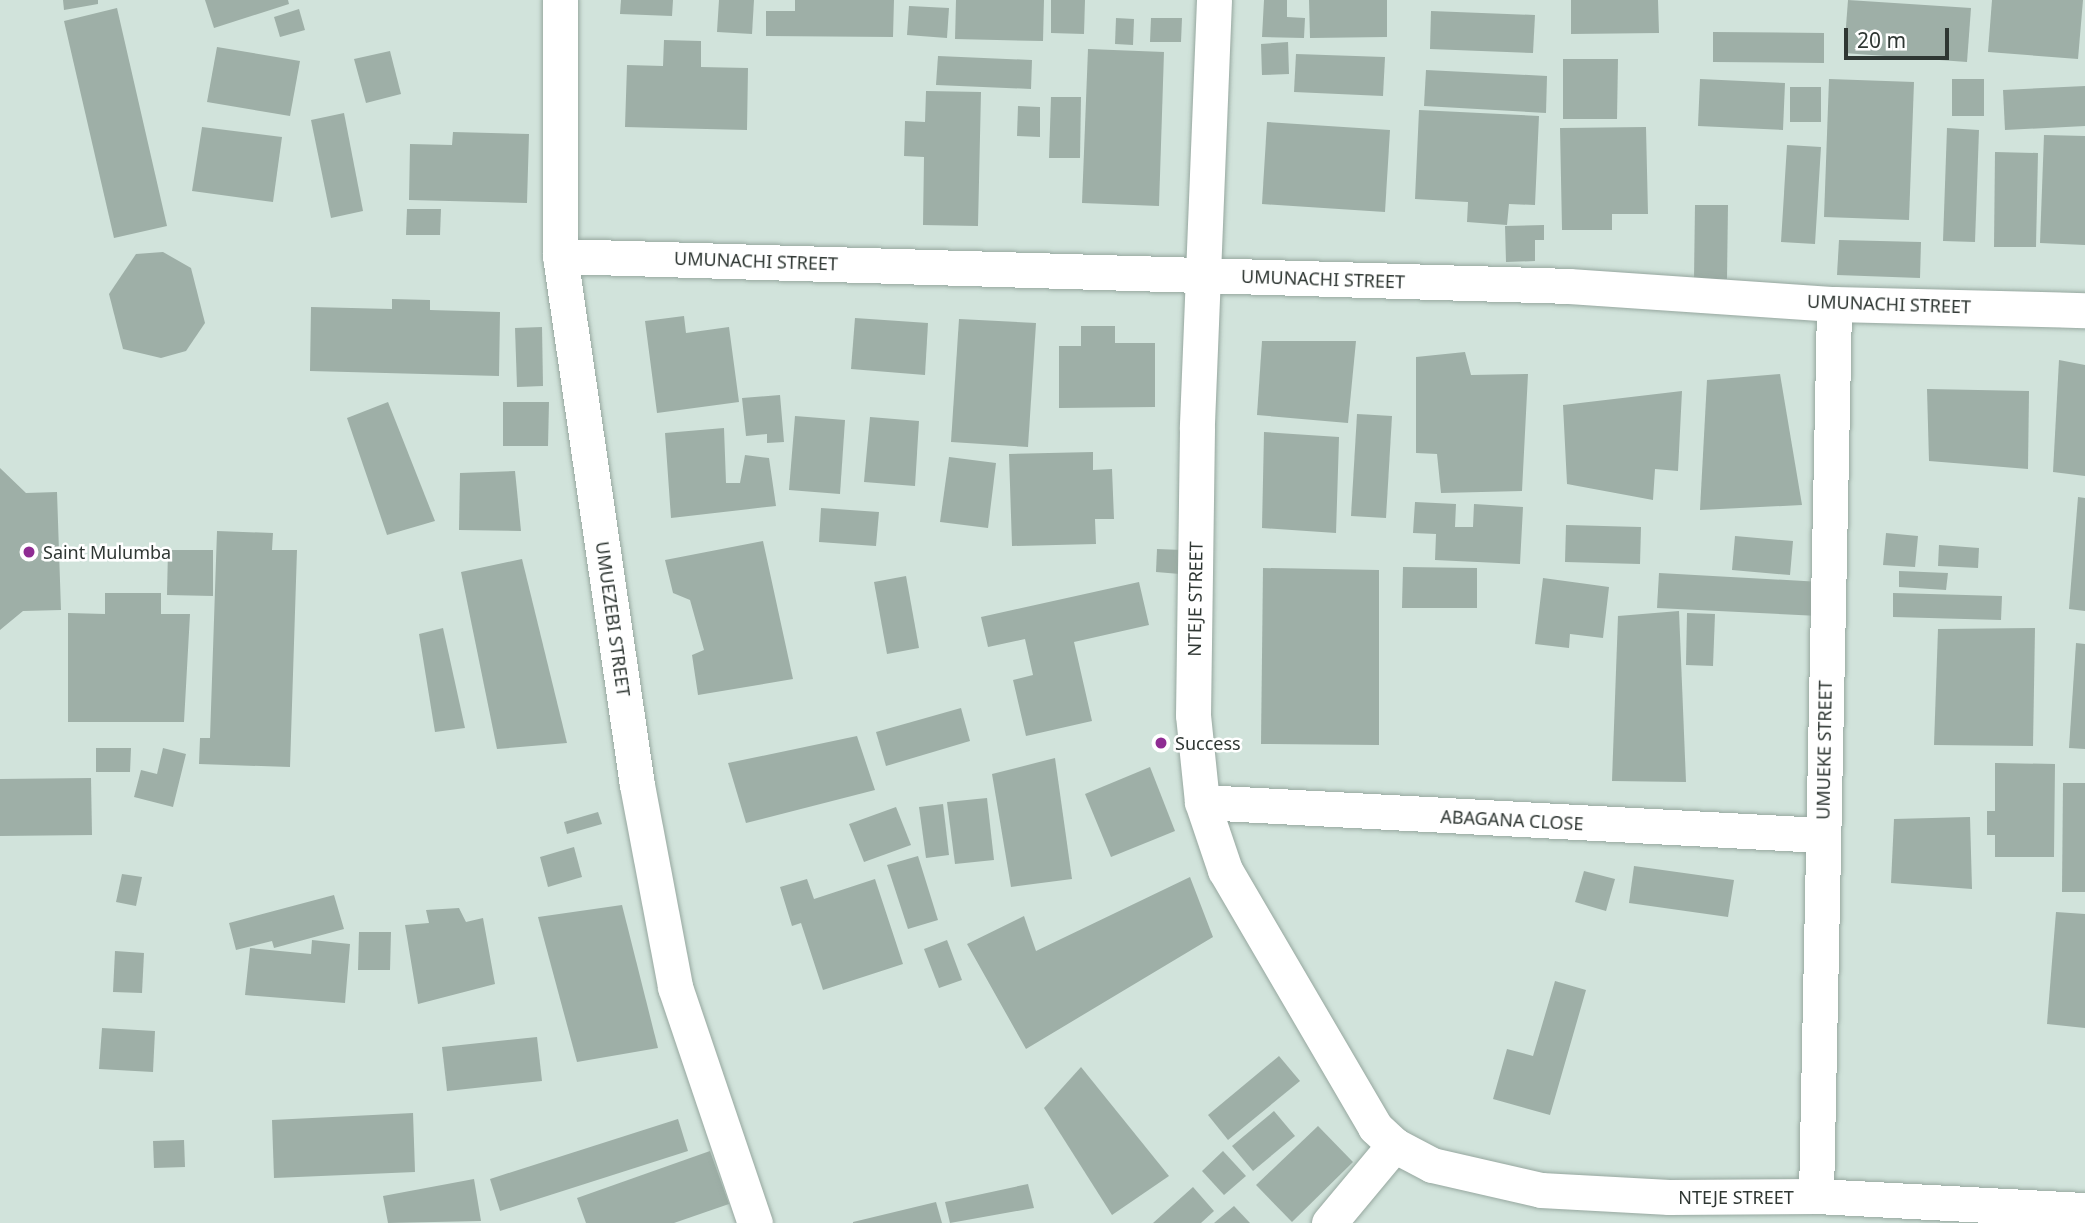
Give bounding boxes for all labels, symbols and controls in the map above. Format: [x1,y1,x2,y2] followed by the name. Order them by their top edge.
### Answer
[1847,14,1952,58] scale bar
[1857,26,1906,54] text: 20 m
[674,247,838,275] street label: UMUNACHI STREET
[1241,265,1405,293] street label: UMUNACHI STREET
[1807,290,1971,318] street label: UMUNACHI STREET
[591,540,635,698] street label: UMUEZEBI STREET
[43,541,171,563] place label: Saint Mulumba
[1183,541,1207,657] street label: NTEJE STREET
[21,544,37,560] marker: Saint Mulumba
[1812,680,1836,820] street label: UMUEKE STREET
[1175,732,1241,754] place label: Success
[1153,735,1169,751] marker: Success
[1440,805,1584,835] street label: ABAGANA CLOSE
[1678,1186,1794,1208] street label: NTEJE STREET

